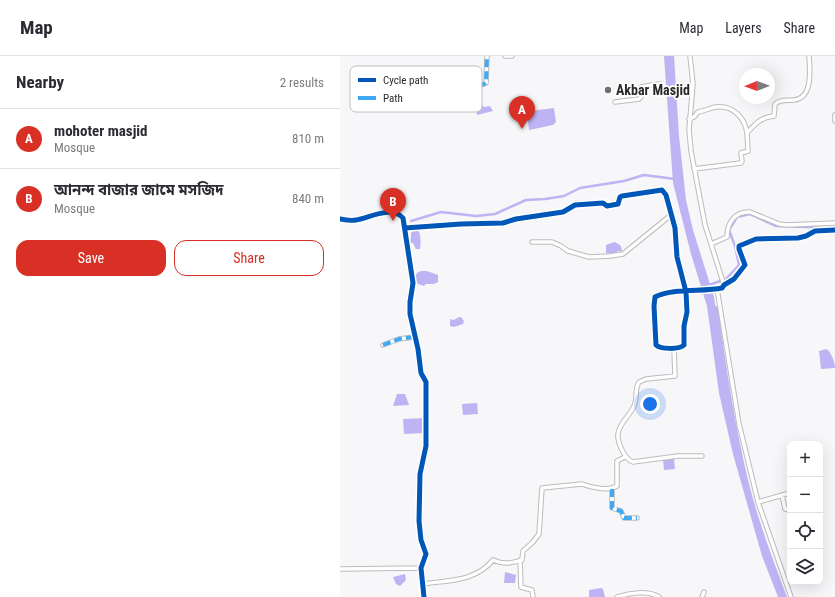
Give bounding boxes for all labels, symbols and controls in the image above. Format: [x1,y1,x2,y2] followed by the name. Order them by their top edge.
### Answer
[20,16,53,39] text: Map
[679,20,703,36] text: Map
[725,20,762,36] text: Layers
[784,20,815,36] text: Share
[350,66,482,112] legend
[739,68,775,104] north arrow
[16,72,64,92] text: Nearby
[383,74,428,87] text: Cycle path
[280,75,324,90] text: 2 results
[616,82,690,98] place label: Akbar Masjid
[603,85,613,95] marker: Akbar Masjid
[383,92,403,105] text: Path
[509,96,535,129] pin: A
[54,122,148,140] text: mohoter masjid
[25,131,33,146] text: A
[292,131,324,146] text: 810 m
[54,140,95,155] text: Mosque
[54,181,224,199] text: আনন্দ বাজার জামে মসজিদ
[380,188,406,221] pin: B
[25,191,33,206] text: B
[292,191,324,206] text: 840 m
[54,201,95,216] text: Mosque
[16,240,166,276] button: Save
[174,240,324,276] button: Share
[640,394,660,414] your location
[787,441,823,585] map controls
[787,441,823,477] button: +
[787,477,823,513] button: −
[787,513,823,549] button: locate
[787,549,823,585] button: layers

